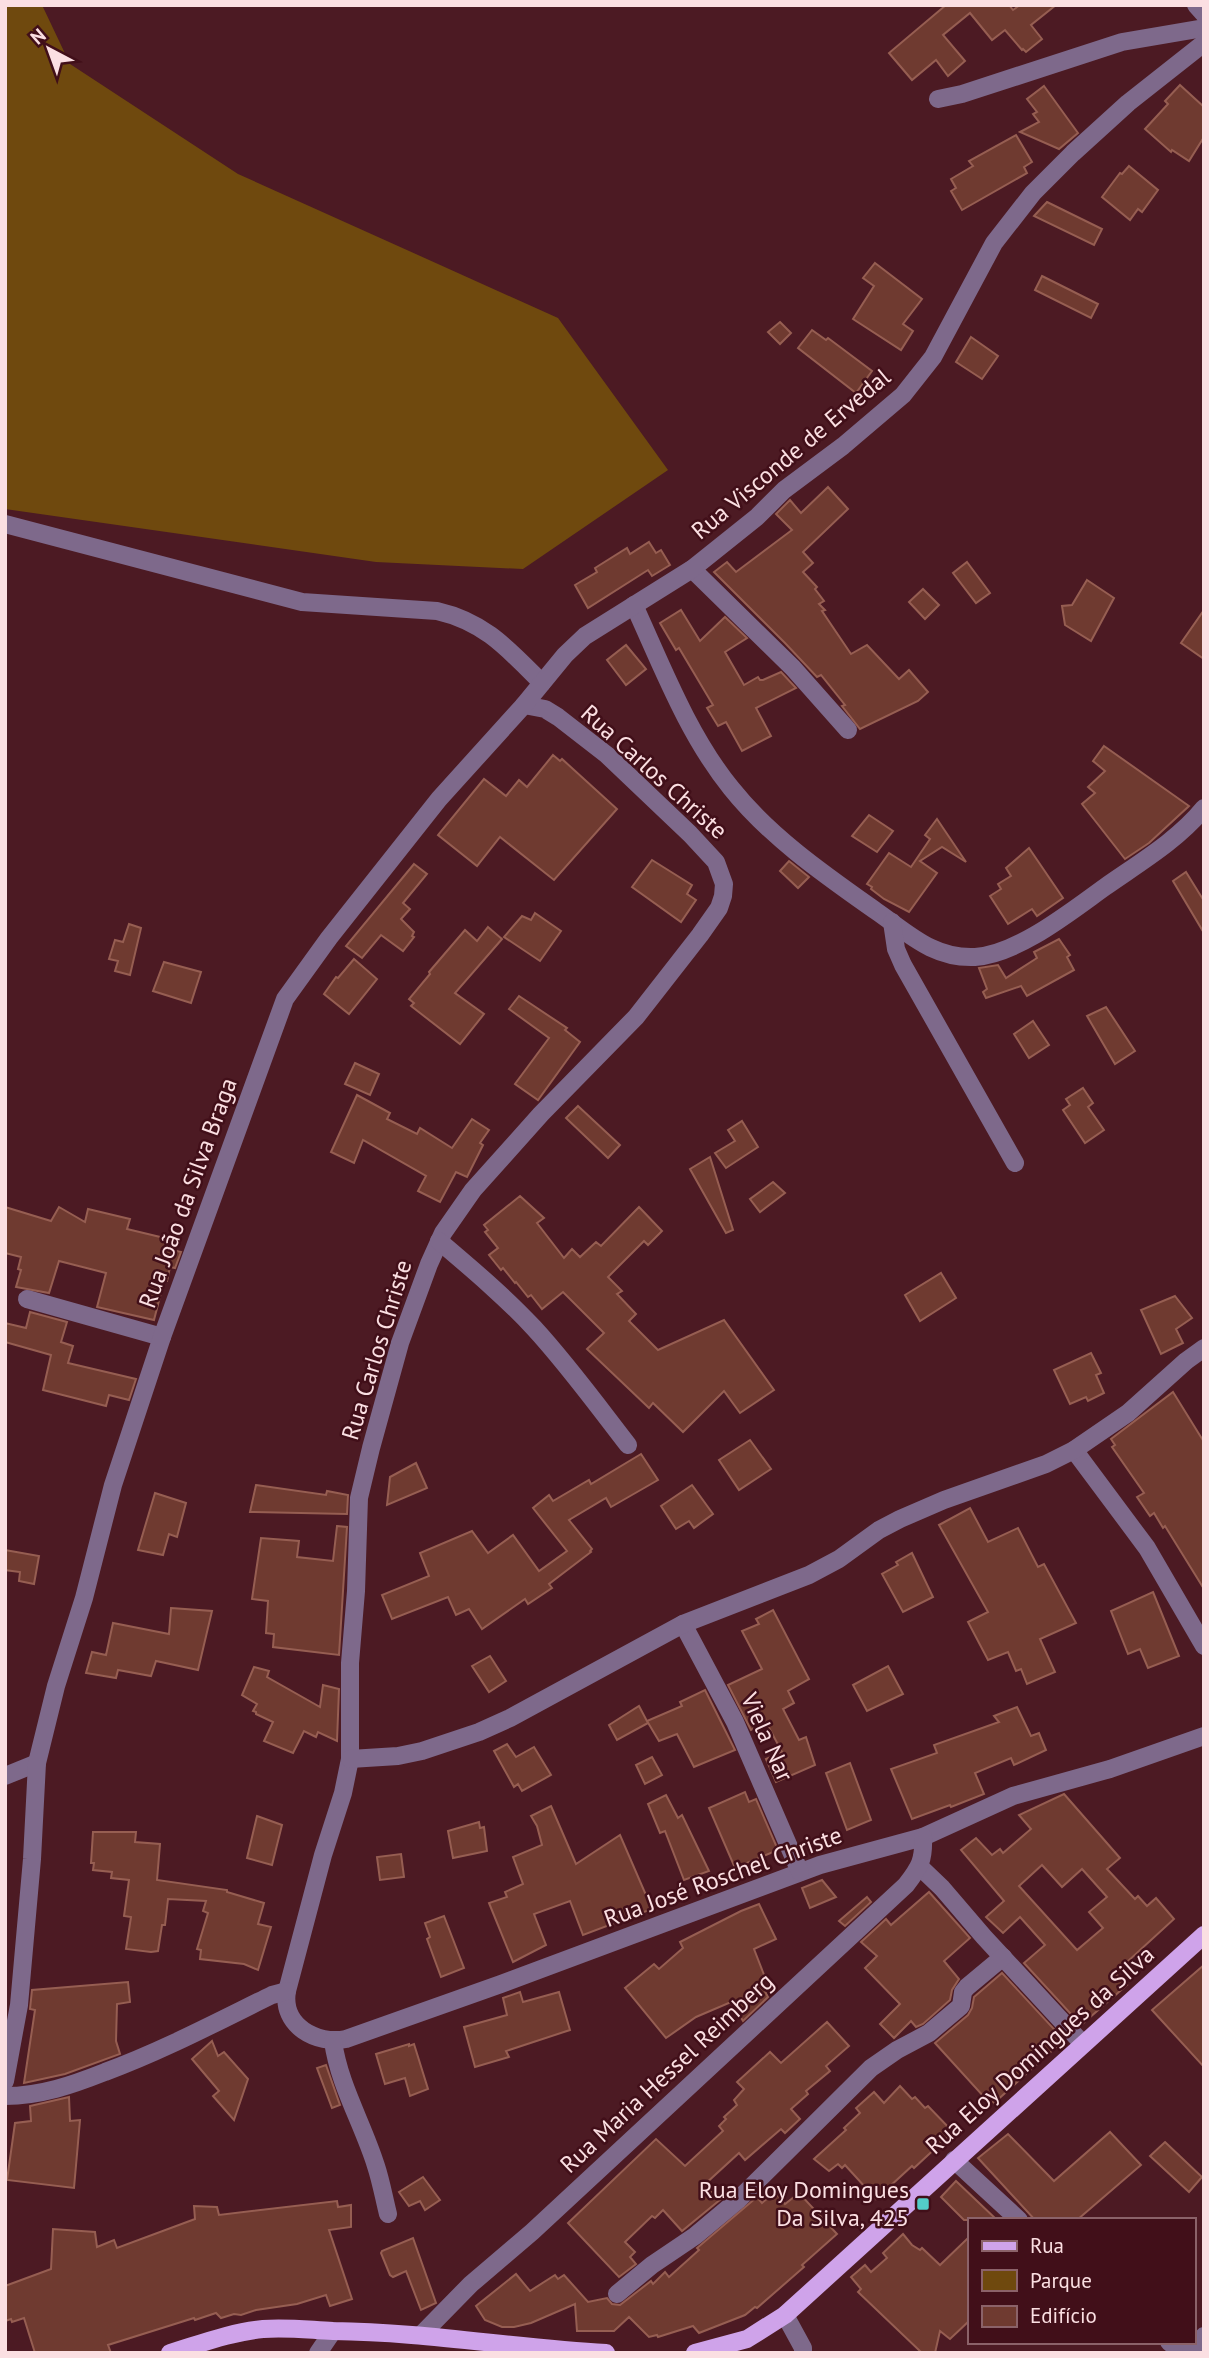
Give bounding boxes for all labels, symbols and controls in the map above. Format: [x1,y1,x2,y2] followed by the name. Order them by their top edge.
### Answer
[14,14,84,84] north arrow
[25,23,50,49] text: N
[685,361,897,546] street label: Rua Visconde de Ervedal
[575,698,734,846] street label: Rua Carlos Christe
[131,1074,244,1312] street label: Rua João da Silva Braga
[334,1256,419,1444] street label: Rua Carlos Christe
[734,1687,801,1786] street label: Viela Nar
[600,1819,846,1934] street label: Rua José Roschel Christe
[919,1939,1161,2161] street label: Rua Eloy Domingues da Silva
[553,1966,780,2180] street label: Rua Maria Hessel Reimberg
[699,2174,909,2233] place label: Rua Eloy Domingues Da Silva, 425
[915,2196,931,2212] marker: Rua Eloy Domingues Da Silva, 425
[968,2218,1195,2344] legend
[1030,2232,1064,2259] text: Rua
[1030,2267,1092,2294] text: Parque
[1030,2302,1097,2329] text: Edifício

